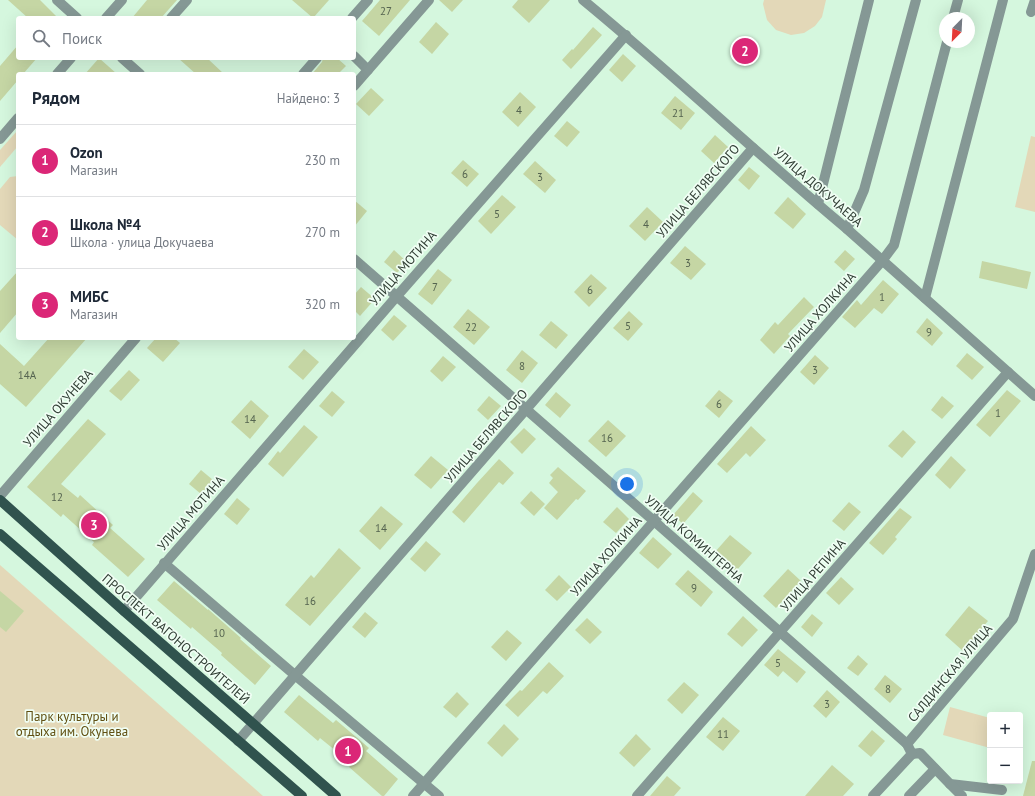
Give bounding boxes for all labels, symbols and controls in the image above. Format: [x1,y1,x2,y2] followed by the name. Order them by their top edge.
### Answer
[380,4,392,18] house number: 27
[939,12,975,48] north arrow
[16,16,356,60] search box
[30,27,52,49] icon: search
[62,29,102,48] text: Поиск
[732,36,758,66] pin: 2
[32,87,80,109] text: Рядом
[277,90,340,107] text: Найдено: 3
[516,103,522,117] house number: 4
[672,106,684,120] house number: 21
[653,141,743,241] street label: УЛИЦА БЕЛЯВСКОГО
[70,143,103,162] text: Ozon
[770,144,866,231] street label: УЛИЦА ДОКУЧАЕВА
[41,152,49,169] text: 1
[305,152,340,169] text: 230 m
[70,162,118,179] text: Магазин
[462,167,468,181] house number: 6
[537,170,543,184] house number: 3
[494,207,500,221] house number: 5
[70,215,141,234] text: Школа №4
[643,217,649,231] house number: 4
[41,224,49,241] text: 2
[305,224,340,241] text: 270 m
[366,227,441,309] street label: УЛИЦА МОТИНА
[70,234,214,251] text: Школа · улица Докучаева
[685,256,691,270] house number: 3
[781,268,860,356] street label: УЛИЦА ХОЛКИНА
[432,280,438,294] house number: 7
[587,283,593,297] house number: 6
[70,287,109,306] text: МИБС
[879,290,885,304] house number: 1
[41,296,49,313] text: 3
[305,296,340,313] text: 320 m
[70,306,118,323] text: Магазин
[625,319,631,333] house number: 5
[465,320,477,334] house number: 22
[926,325,932,339] house number: 9
[519,359,525,373] house number: 8
[812,363,818,377] house number: 3
[19,365,97,451] street label: УЛИЦА ОКУНЕВА
[18,368,37,382] house number: 14А
[441,386,531,486] street label: УЛИЦА БЕЛЯВСКОГО
[716,397,722,411] house number: 6
[995,406,1001,420] house number: 1
[244,412,256,426] house number: 14
[601,431,613,445] house number: 16
[154,472,229,554] street label: УЛИЦА МОТИНА
[617,474,637,494] your location
[51,490,63,504] house number: 12
[641,491,747,587] street label: УЛИЦА КОМИНТЕРНА
[81,510,107,540] pin: 3
[567,512,646,600] street label: УЛИЦА ХОЛКИНА
[375,521,387,535] house number: 14
[777,535,850,615] street label: УЛИЦА РЕПИНА
[99,570,253,708] street label: ПРОСПЕКТ ВАГОНОСТРОИТЕЛЕЙ
[691,581,697,595] house number: 9
[304,594,316,608] house number: 16
[904,620,996,725] street label: САЛДИНСКАЯ УЛИЦА
[213,626,225,640] house number: 10
[775,656,781,670] house number: 5
[885,682,891,696] house number: 8
[824,697,830,711] house number: 3
[16,708,128,740] park label: Парк культуры и отдыха им. Окунева
[987,712,1023,784] map controls
[987,712,1023,748] button: +
[717,727,729,741] house number: 11
[335,736,361,766] pin: 1
[987,748,1023,784] button: −

